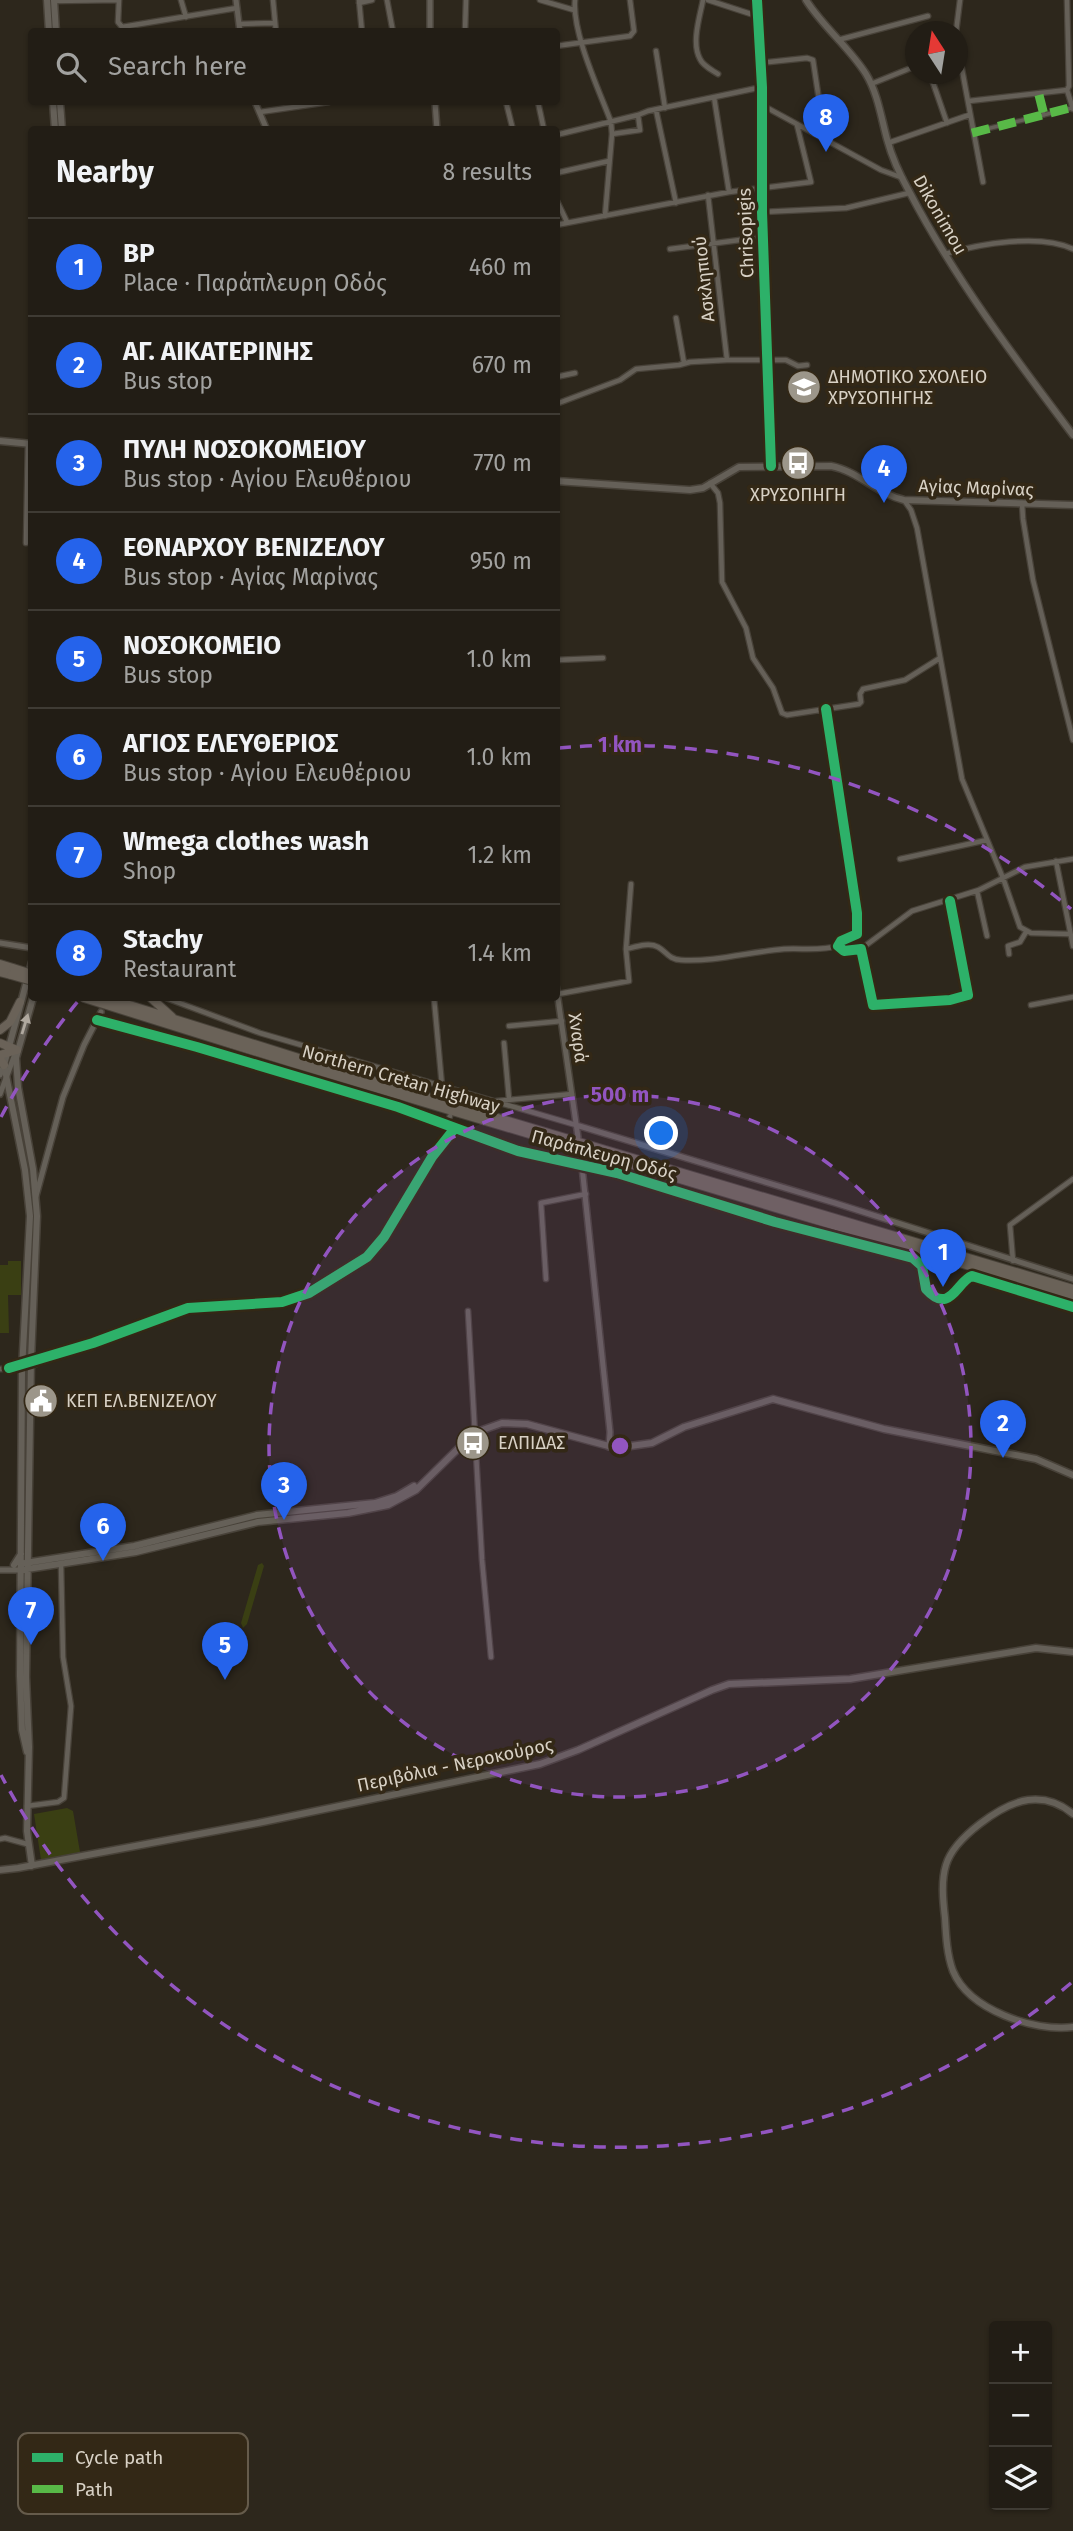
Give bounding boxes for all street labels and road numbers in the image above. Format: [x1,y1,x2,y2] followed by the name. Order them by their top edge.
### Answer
[908,171,972,259] street label: Dikonimou
[733,188,759,278] street label: Chrisopigis
[689,235,719,323] street label: Ασκληπιού
[918,475,1035,501] street label: Αγίας Μαρίνας
[564,1012,592,1064] street label: Χναρά
[300,1040,503,1118] street label: Northern Cretan Highway
[529,1125,680,1185] street label: Παράπλευρη Οδός
[355,1733,556,1797] street label: Περιβόλια - Νεροκούρος

